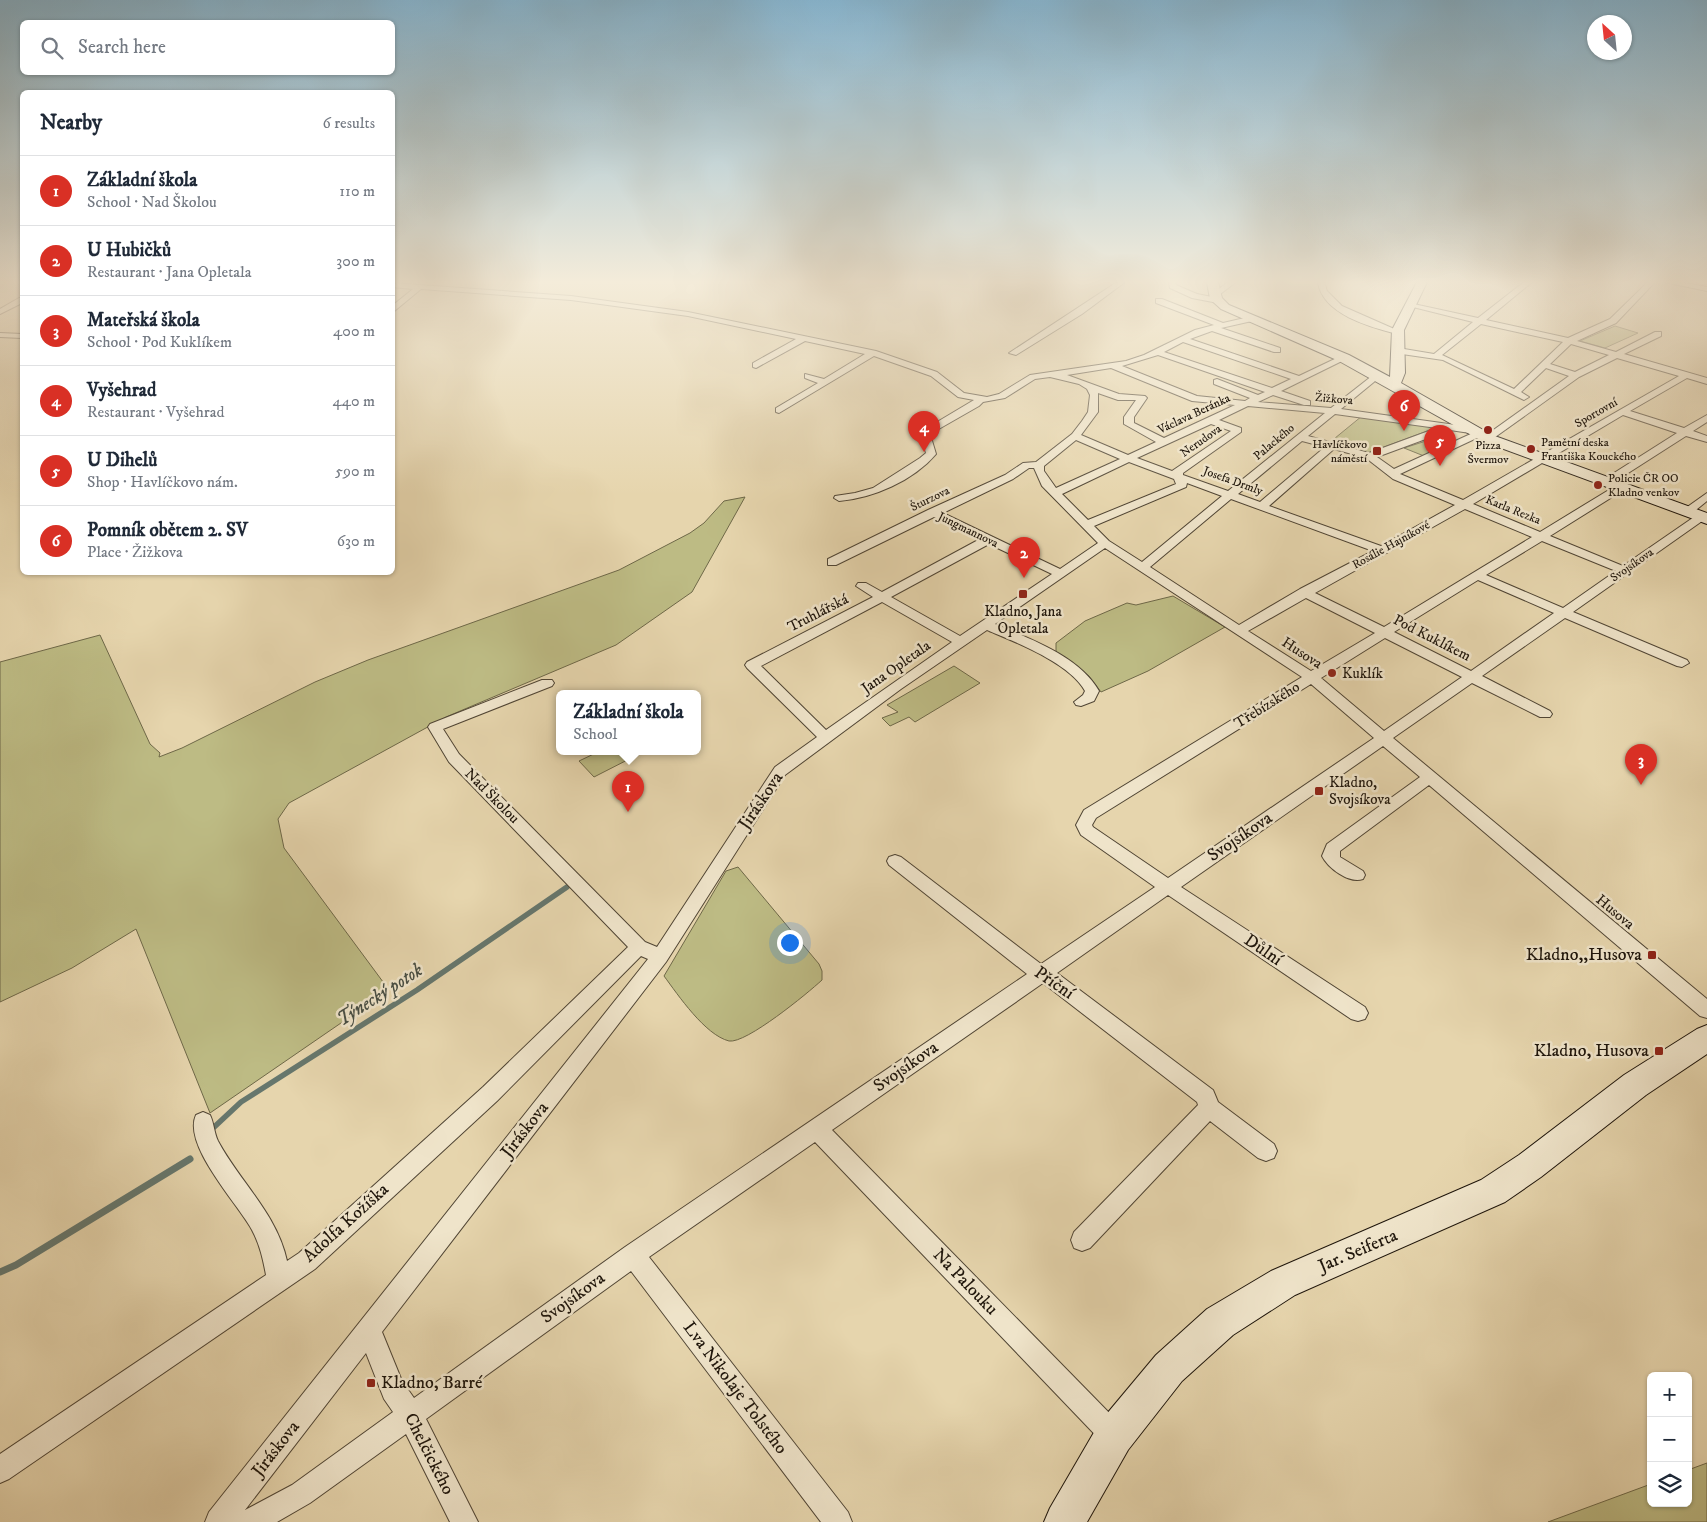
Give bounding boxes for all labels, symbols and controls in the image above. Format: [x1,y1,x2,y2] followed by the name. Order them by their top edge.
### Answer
[1587,15,1632,60] north arrow
[20,20,395,75] search box
[38,34,66,62] icon: search
[78,36,166,59] text: Search here
[40,110,102,136] text: Nearby
[322,113,375,133] text: 6 results
[87,169,197,192] text: Základní škola
[53,181,59,201] text: 1
[339,181,375,201] text: 110 m
[87,192,217,212] text: School · Nad Školou
[87,239,171,262] text: U Hubičků
[52,251,60,271] text: 2
[336,251,375,271] text: 300 m
[87,262,252,282] text: Restaurant · Jana Opletala
[87,309,200,332] text: Mateřská škola
[53,321,59,341] text: 3
[333,321,375,341] text: 400 m
[87,332,232,352] text: School · Pod Kuklíkem
[87,379,156,402] text: Vyšehrad
[1155,390,1233,438] street label: Václava Beránka
[1314,390,1355,408] street label: Žižkova
[1388,390,1420,431] pin: 6
[51,391,61,411] text: 4
[333,391,375,411] text: 440 m
[1572,394,1621,431] street label: Sportovní
[87,402,225,422] text: Restaurant · Vyšehrad
[908,411,940,452] pin: 4
[1250,420,1298,463] street label: Palackého
[1177,421,1225,461] street label: Nerudova
[1482,424,1494,436] marker: Pizza Švermov
[1424,425,1456,466] pin: 5
[1541,435,1636,464] place label: Pamětní deska Františka Kouckého
[1312,437,1368,466] place label: Havlíčkovo náměstí
[1468,438,1509,467] place label: Pizza Švermov
[1525,443,1537,455] marker: Pamětní deska Františka Kouckého
[1371,445,1383,457] marker: Havlíčkovo náměstí
[87,449,157,472] text: U Dihelů
[52,461,60,481] text: 5
[335,461,375,481] text: 590 m
[1200,463,1265,499] street label: Josefa Drmly
[1608,471,1680,500] place label: Policie ČR OO Kladno venkov
[87,472,238,492] text: Shop · Havlíčkovo nám.
[1592,479,1604,491] marker: Policie ČR OO Kladno venkov
[908,483,953,515] street label: Šturzova
[1483,492,1544,528] street label: Karla Rezka
[934,509,1001,551] street label: Jungmannova
[1350,517,1432,573] street label: Rosálie Hajníkové
[87,519,248,542] text: Pomník obětem 2. SV
[52,531,60,551] text: 6
[337,531,375,551] text: 630 m
[1008,537,1040,578] pin: 2
[87,542,183,562] text: Place · Žižkova
[1608,544,1657,585] street label: Svojsíkova
[1017,588,1029,600] marker: Kladno, Jana Opletala
[784,589,852,636] street label: Truhlářská
[984,602,1062,638] place label: Kladno, Jana Opletala
[1390,610,1474,666] street label: Pod Kuklíkem
[1278,633,1327,674] street label: Husova
[856,636,935,699] street label: Jana Opletala
[1342,664,1383,683] place label: Kuklík
[1326,667,1338,679] marker: Kuklík
[1231,677,1303,733] street label: Třebízského
[556,690,701,755] popup
[573,701,684,724] text: Základní škola
[573,724,617,744] text: School
[1625,744,1657,785] pin: 3
[460,764,524,828] street label: Nad Školou
[733,768,788,836] street label: Jiráskova
[612,771,644,812] pin: 1
[1329,773,1391,809] place label: Kladno, Svojsíkova
[1313,785,1325,797] marker: Kladno, Svojsíkova
[1203,807,1277,867] street label: Svojsíkova
[1592,890,1639,934] street label: Husova
[1240,929,1288,971] street label: Důlní
[777,930,803,956] your location
[1526,944,1642,966] place label: Kladno,,Husova
[1646,949,1658,961] marker: Kladno,,Husova
[333,959,428,1032] water label: Týnecký potok
[1030,962,1079,1005] street label: Příční
[869,1037,943,1097] street label: Svojsíkova
[1534,1040,1649,1062] place label: Kladno, Husova
[1653,1045,1665,1057] marker: Kladno, Husova
[495,1097,554,1164] street label: Jiráskova
[299,1178,394,1267] street label: Adolfa Kožíška
[1313,1224,1401,1278] street label: Jar. Seiferta
[928,1244,1002,1320] street label: Na Palouku
[537,1267,610,1329] street label: Svojsíkova
[678,1317,792,1459] street label: Lva Nikolaje Tolstého
[381,1372,483,1394] place label: Kladno, Barré
[1647,1372,1692,1507] map controls
[1647,1372,1692,1417] button: +
[365,1377,377,1389] marker: Kladno, Barré
[399,1410,459,1499] street label: Chelčického
[246,1416,305,1483] street label: Jiráskova
[1647,1417,1692,1462] button: −
[1647,1462,1692,1507] button: layers

